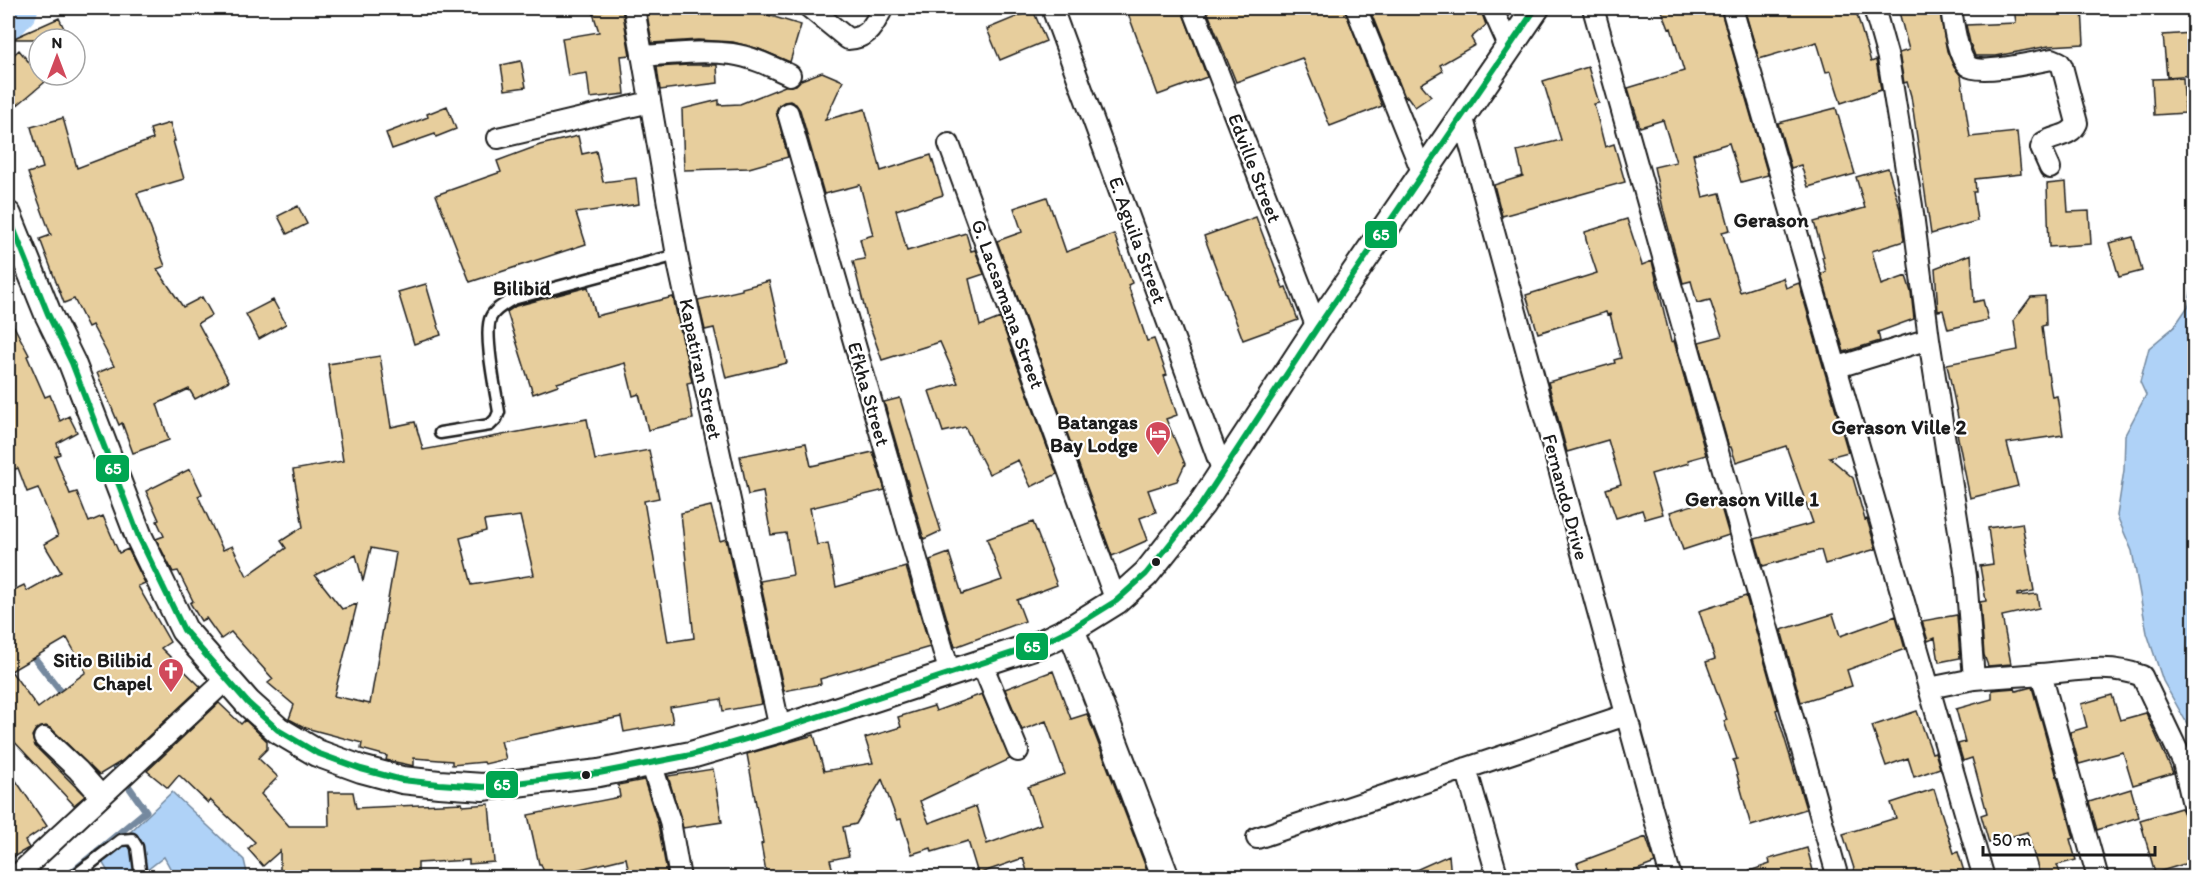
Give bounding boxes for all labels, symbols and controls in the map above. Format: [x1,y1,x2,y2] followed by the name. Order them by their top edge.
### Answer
[27,27,87,87] north arrow
[52,33,62,52] text: N
[1223,110,1287,226] street label: Edville Street
[1104,173,1172,307] street label: E. Aguila Street
[1733,207,1809,232] district label: Gerason
[966,216,1050,392] street label: G. Lacsamana Street
[1364,220,1398,249] line badge: 65
[1373,225,1390,244] text: 65
[493,275,552,300] district label: Bilibid
[674,296,728,442] street label: Kapatiran Street
[843,339,895,449] street label: Efkha Street
[1050,410,1138,458] place label: Batangas Bay Lodge
[1831,414,1967,439] district label: Gerason Ville 2
[1143,419,1173,457] hotel icon: Batangas Bay Lodge
[1538,431,1594,563] street label: Fernando Drive
[95,454,130,483] line badge: 65
[105,459,122,478] text: 65
[1685,486,1819,511] district label: Gerason Ville 1
[1150,556,1162,568] unlabelled marker
[1015,632,1049,661] line badge: 65
[1024,637,1041,656] text: 65
[53,648,153,696] place label: Sitio Bilibid Chapel
[156,656,186,694] church icon: Sitio Bilibid Chapel
[580,769,592,781] unlabelled marker
[485,770,519,799] line badge: 65
[494,775,511,794] text: 65
[1983,819,2156,857] scale bar
[1992,829,2032,851] text: 50 m

